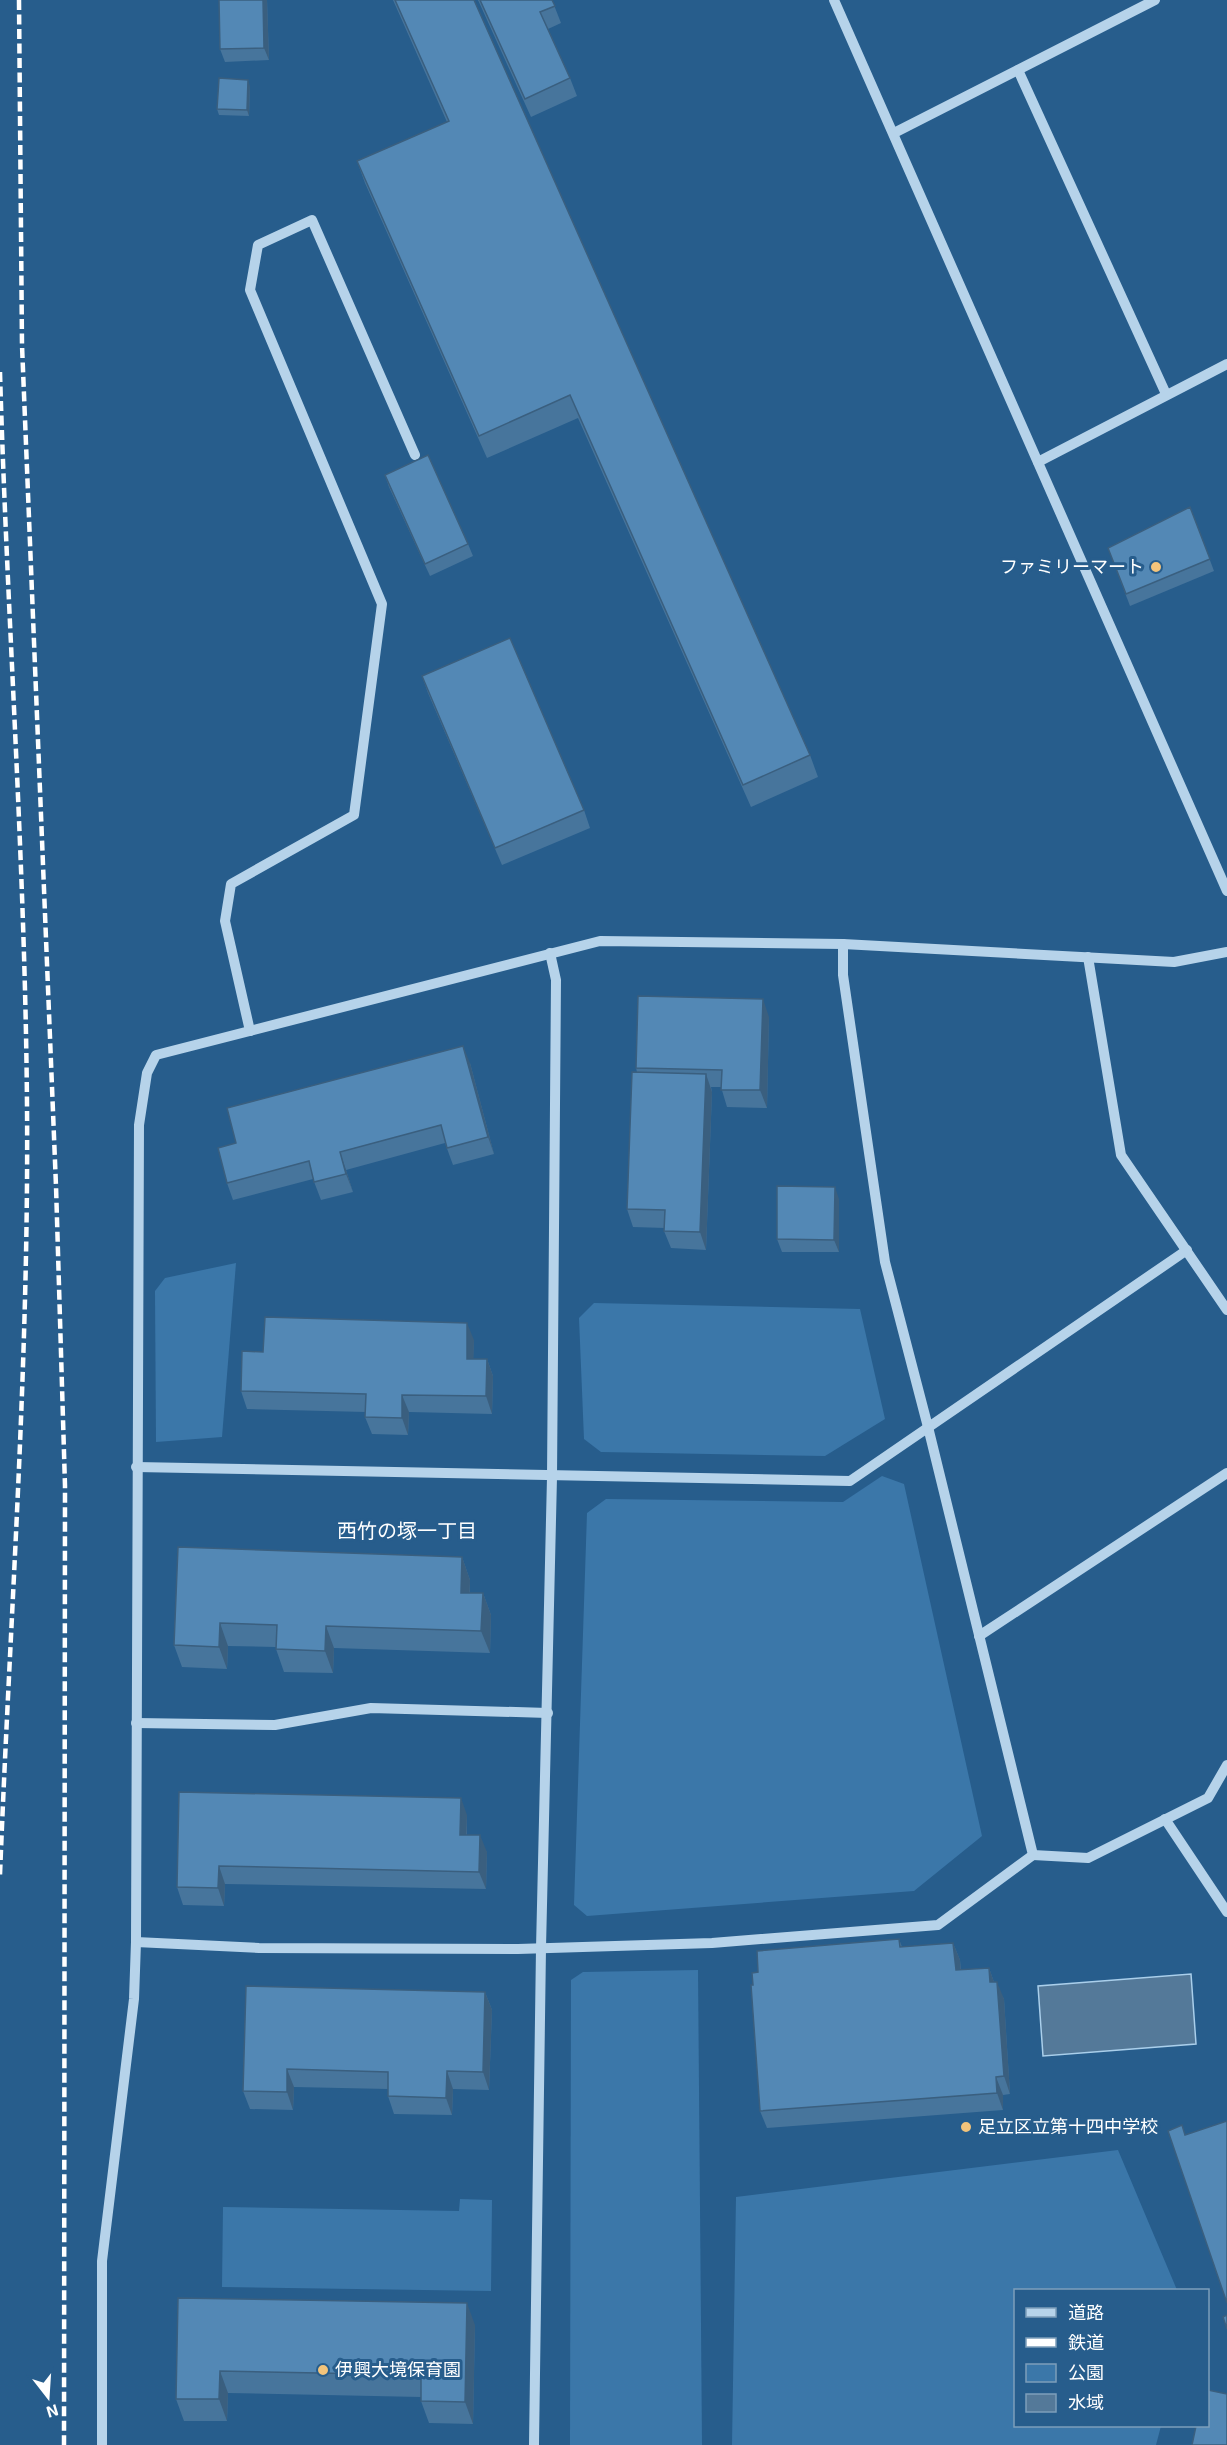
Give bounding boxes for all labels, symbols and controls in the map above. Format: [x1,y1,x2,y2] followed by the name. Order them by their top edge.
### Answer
[1000,555,1144,577] place label: ファミリーマート
[1149,560,1163,574] marker: ファミリーマート
[337,1518,477,1542] district label: 西竹の塚一丁目
[978,2115,1158,2137] place label: 足立区立第十四中学校
[959,2120,973,2134] marker: 足立区立第十四中学校
[1014,2289,1209,2427] legend
[1068,2301,1104,2323] text: 道路
[1068,2331,1104,2353] text: 鉄道
[335,2358,461,2380] place label: 伊興大境保育園
[1068,2361,1104,2383] text: 公園
[316,2363,330,2377] marker: 伊興大境保育園
[18,2367,78,2427] north arrow
[1068,2391,1104,2413] text: 水域
[44,2401,61,2423] text: N

